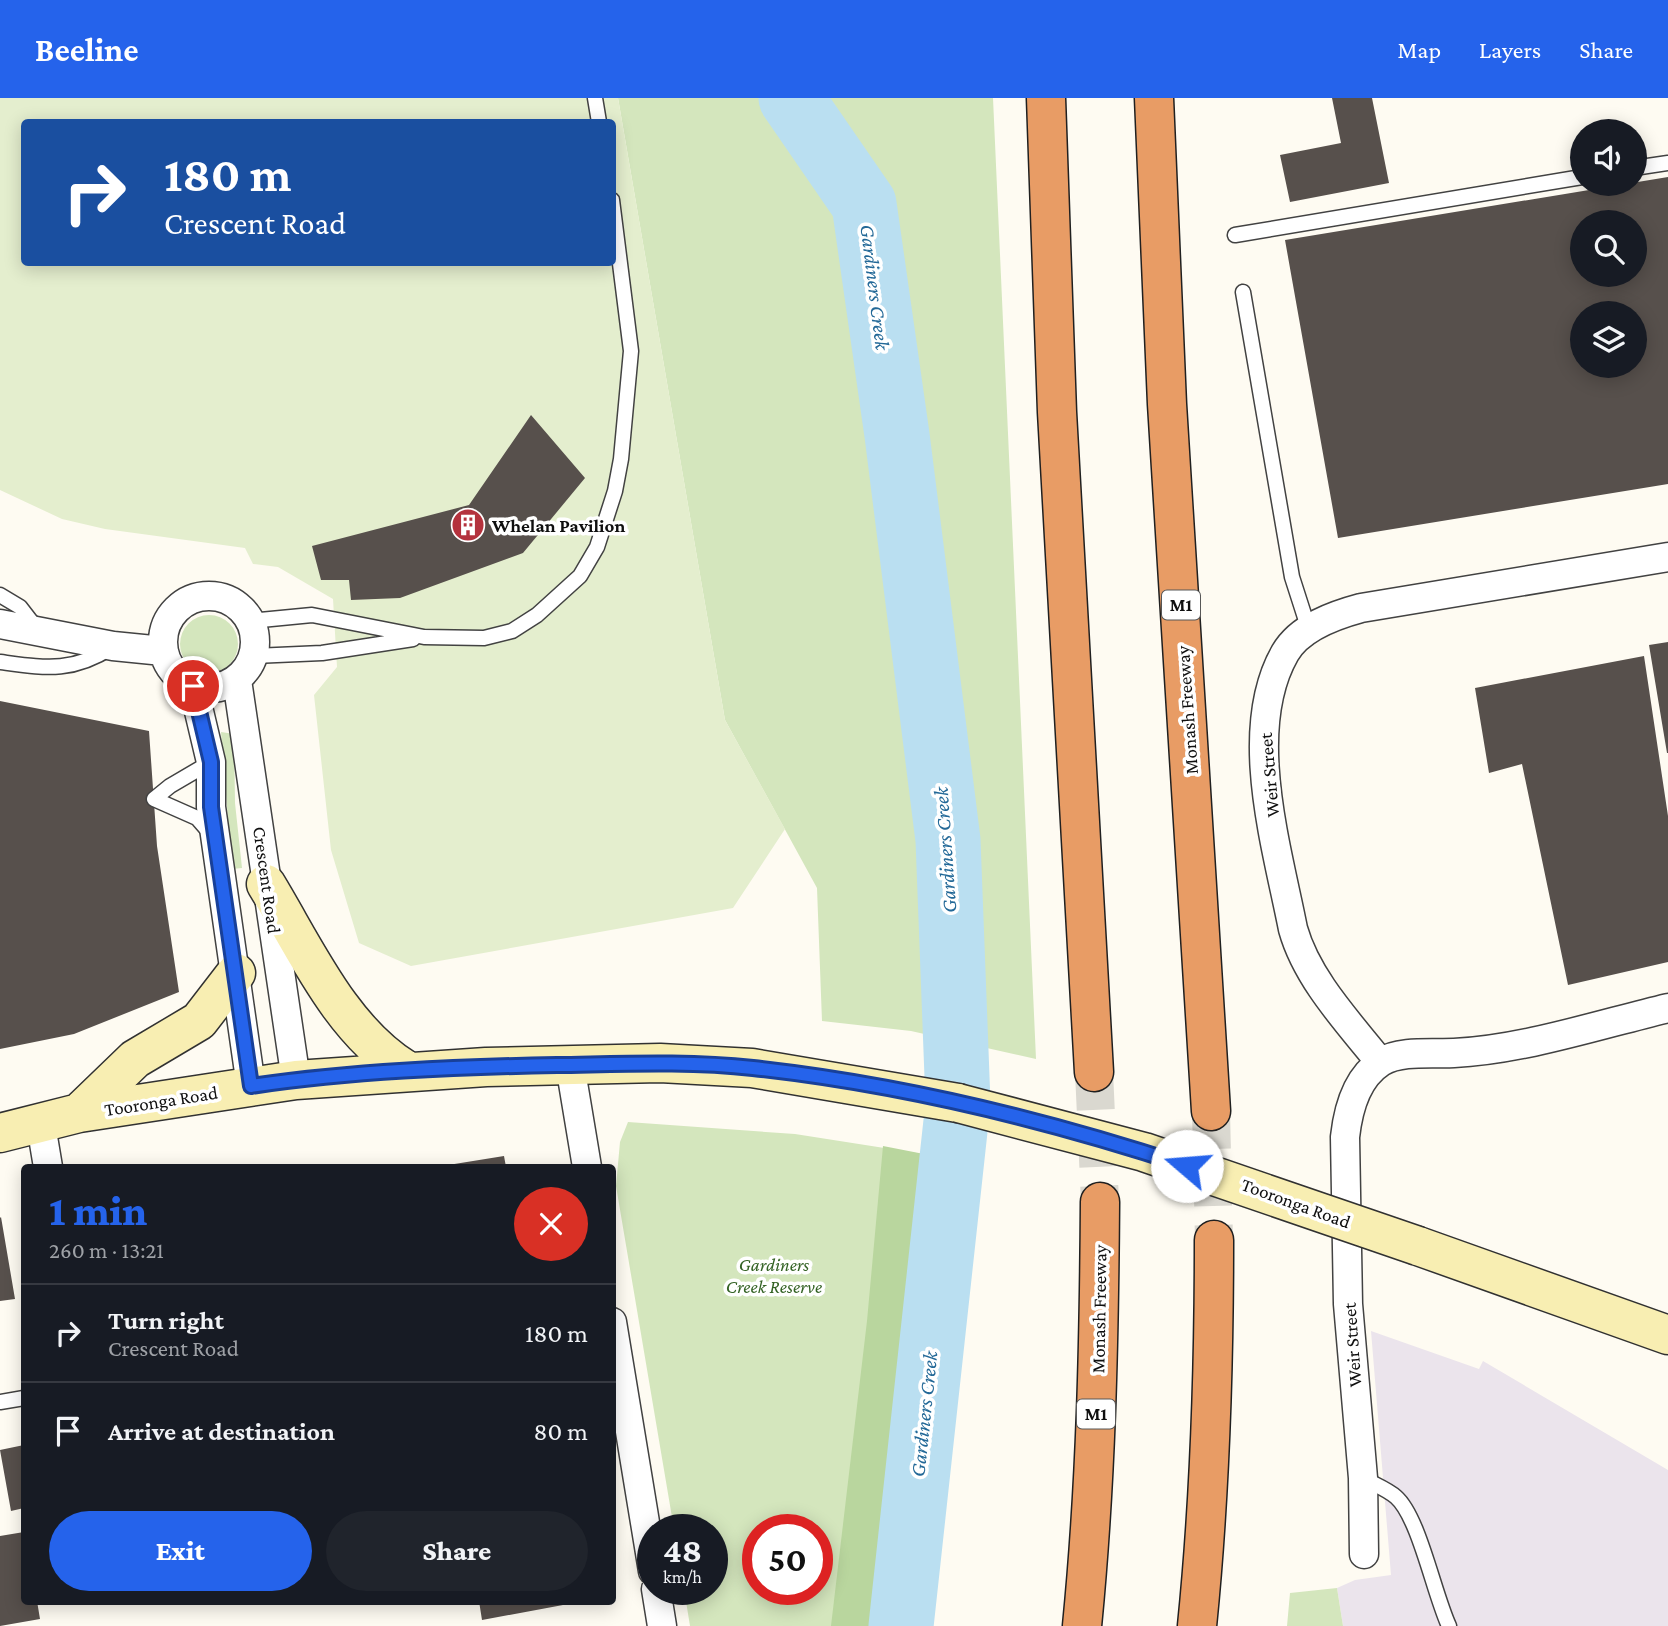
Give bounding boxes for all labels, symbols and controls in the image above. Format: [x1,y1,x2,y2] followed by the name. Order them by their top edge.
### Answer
[35,31,139,68] text: Beeline
[1397,36,1441,63] text: Map
[1479,36,1541,63] text: Layers
[1579,36,1633,63] text: Share
[1570,119,1647,378] map controls
[1570,119,1647,196] button: sound
[49,147,140,238] icon: right
[164,147,292,202] text: 180 m
[164,205,346,241] text: Crescent Road
[1570,210,1647,287] button: search
[855,223,895,352] water label: Gardiners Creek
[1570,301,1647,378] button: layers
[449,506,487,544] building icon: Whelan Pavilion
[491,515,625,536] place label: Whelan Pavilion
[1162,590,1200,620] road number: M1
[1172,645,1202,775] street label: Monash Freeway
[163,656,223,716] pin
[174,667,212,705] icon: arrive
[1255,731,1283,818] street label: Weir Street
[929,785,961,914] water label: Gardiners Creek
[249,825,285,935] street label: Crescent Road
[103,1082,219,1120] street label: Tooronga Road
[1150,1129,1224,1203] position arrow
[1239,1174,1353,1232] street label: Tooronga Road
[49,1187,147,1234] text: 1 min
[514,1187,588,1261] button: close
[49,1237,164,1263] text: 260 m · 13:21
[1087,1244,1111,1374] street label: Monash Freeway
[726,1254,822,1297] park label: Gardiners Creek Reserve
[1339,1301,1365,1388] street label: Weir Street
[108,1306,224,1335] text: Turn right
[49,1314,87,1352] icon: right
[525,1319,588,1348] text: 180 m
[108,1335,239,1361] text: Crescent Road
[905,1349,943,1478] water label: Gardiners Creek
[1077,1400,1115,1428] road number: M1
[49,1412,87,1450] icon: arrive
[108,1417,335,1446] text: Arrive at destination
[534,1417,588,1446] text: 80 m
[49,1511,312,1591] button: Exit
[326,1511,588,1591] button: Share
[742,1514,833,1605] speed limit sign: 50
[663,1531,702,1570] text: 48
[663,1567,702,1587] text: km/h

